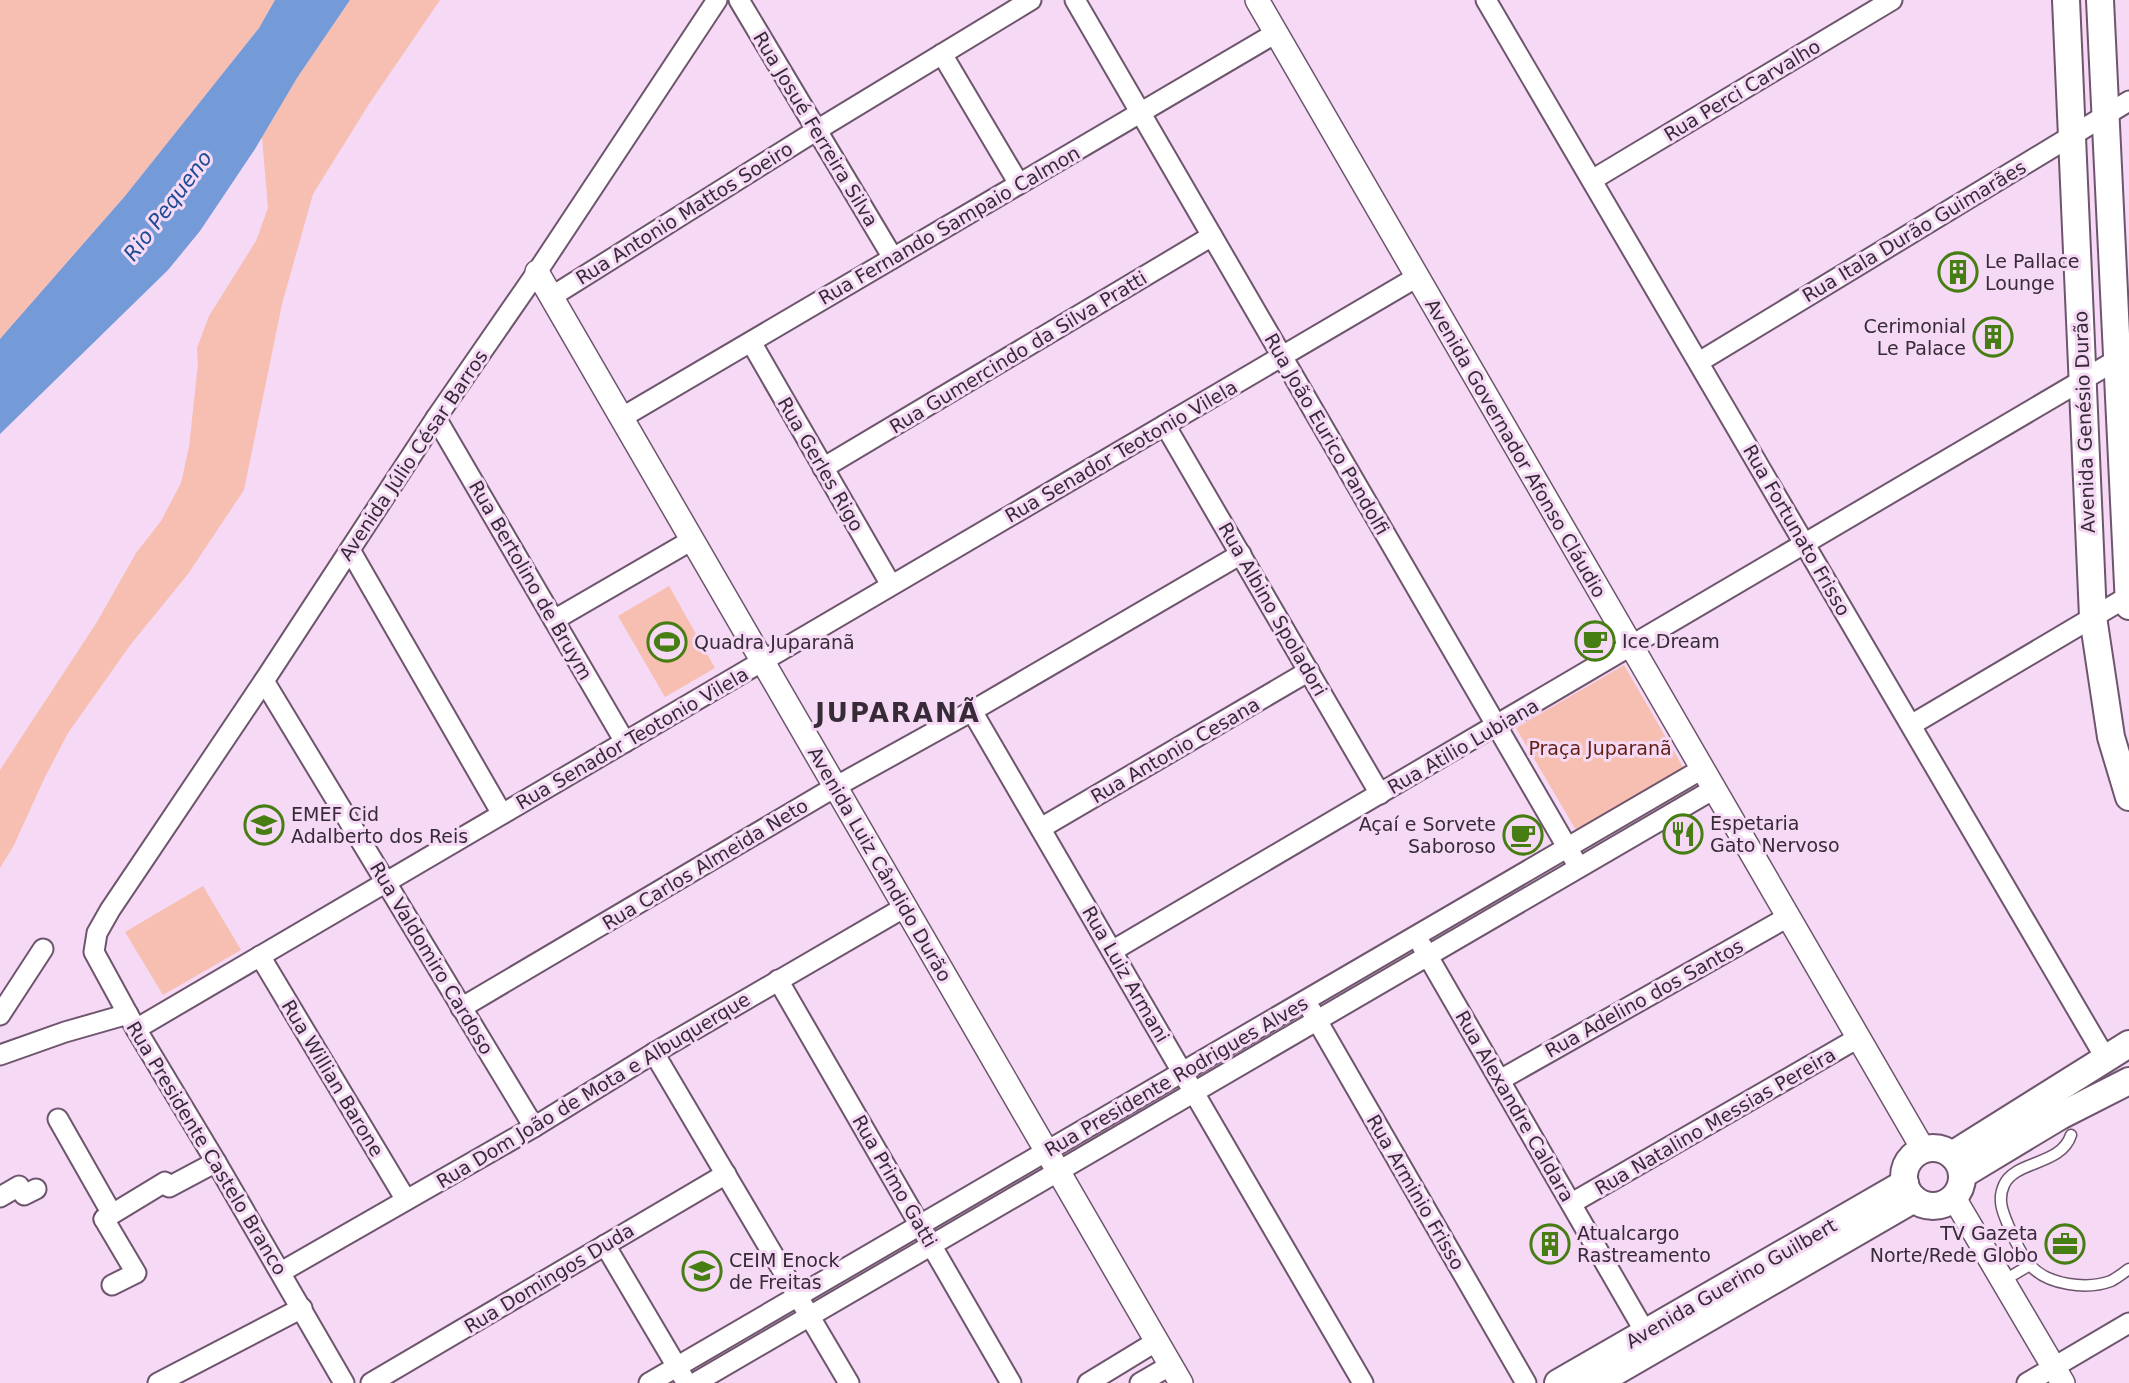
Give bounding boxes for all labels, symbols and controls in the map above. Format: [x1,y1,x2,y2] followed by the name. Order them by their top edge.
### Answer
[749,28,883,230] street label: Rua Josué Ferreira Silva
[1660,35,1824,145] street label: Rua Perci Carvalho
[572,137,796,289] street label: Rua Antonio Mattos Soeiro
[815,141,1083,309] street label: Rua Fernando Sampaio Calmon
[119,146,217,266] water label: Rio Pequeno
[1798,155,2030,307] street label: Rua Itala Durão Guimarães
[1985,250,2080,294] place label: Le Pallace Lounge
[1937,251,1979,293] building icon: Le Pallace Lounge
[885,266,1151,438] street label: Rua Gumercindo da Silva Pratti
[1421,295,1611,601] street label: Avenida Governador Afonso Cláudio
[2069,310,2099,534] street label: Avenida Genésio Durão
[1864,315,1966,359] place label: Cerimonial Le Palace
[1972,316,2014,358] building icon: Cerimonial Le Palace
[1260,329,1394,539] street label: Rua João Eurico Pandolfi
[334,346,492,564] street label: Avenida Júlio César Barros
[1001,375,1241,527] street label: Rua Senador Teotonio Vilela
[774,393,868,535] street label: Rua Gerles Rigo
[1739,440,1855,620] street label: Rua Fortunato Frisso
[465,476,597,684] street label: Rua Bertolino de Bruym
[1214,518,1332,700] street label: Rua Albino Spoladori
[1574,620,1616,662] cafe icon: Ice Dream
[646,621,688,663] sports icon: Quadra Juparanã
[1622,630,1720,652] place label: Ice Dream
[694,631,855,653] place label: Quadra Juparanã
[512,662,752,814] street label: Rua Senador Teotonio Vilela
[1087,693,1263,807] street label: Rua Antonio Cesana
[1384,694,1542,798] street label: Rua Atilio Lubiana
[813,697,981,728] district label: JUPARANÃ
[1528,737,1672,759] park label: Praça Juparanã
[804,743,956,985] street label: Avenida Luiz Cândido Durão
[598,794,812,934] street label: Rua Carlos Almeida Neto
[291,803,468,847] place label: EMEF Cid Adalberto dos Reis
[243,804,285,846] school or university icon: EMEF Cid Adalberto dos Reis
[1710,812,1840,856] place label: Espetaria Gato Nervoso
[1359,813,1496,857] place label: Açaí e Sorvete Saboroso
[1662,813,1704,855] restaurant icon: Espetaria Gato Nervoso
[1502,814,1544,856] cafe icon: Açaí e Sorvete Saboroso
[366,858,498,1058] street label: Rua Valdomiro Cardoso
[1078,902,1174,1046] street label: Rua Luiz Armani
[1541,934,1747,1062] street label: Rua Adelino dos Santos
[432,987,754,1193] street label: Rua Dom João de Mota e Albuquerque
[1040,991,1312,1161] street label: Rua Presidente Rodrigues Alves
[278,996,388,1160] street label: Rua Willian Barone
[1451,1006,1579,1206] street label: Rua Alexandre Caldara
[122,1017,292,1279] street label: Rua Presidente Castelo Branco
[1591,1043,1839,1199] street label: Rua Natalino Messias Pereira
[848,1111,942,1251] street label: Rua Primo Gatti
[1363,1111,1469,1273] street label: Rua Arminio Frisso
[1622,1214,1840,1352] street label: Avenida Guerino Guilbert
[460,1219,638,1337] street label: Rua Domingos Duda
[1577,1222,1711,1266] place label: Atualcargo Rastreamento
[1870,1222,2038,1266] place label: TV Gazeta Norte/Rede Globo
[1529,1223,1571,1265] building icon: Atualcargo Rastreamento
[2044,1223,2086,1265] office icon: TV Gazeta Norte/Rede Globo
[729,1249,839,1293] place label: CEIM Enock de Freitas
[681,1250,723,1292] school or university icon: CEIM Enock de Freitas

